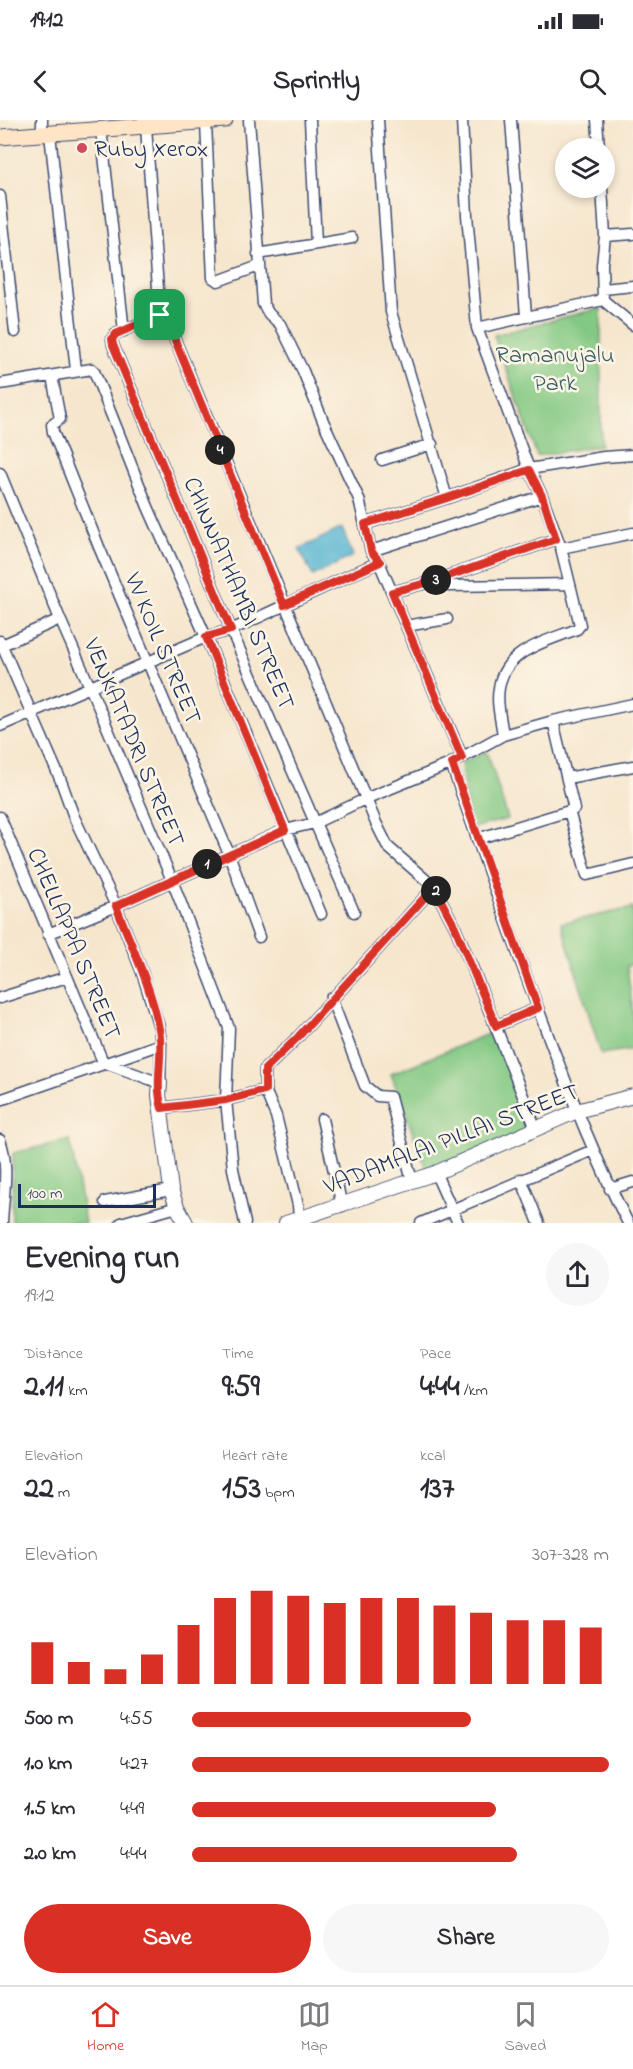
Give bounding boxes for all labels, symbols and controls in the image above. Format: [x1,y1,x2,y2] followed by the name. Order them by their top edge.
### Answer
[30,5,63,37] text: 19:12
[273,62,360,101] text: Sprintly
[24,65,57,98] icon: back
[576,65,609,98] icon: search
[94,133,208,169] place label: Ruby Xerox
[555,138,615,198] map controls
[555,138,615,198] button: layers
[75,141,89,155] marker: Ruby Xerox
[134,289,185,340] pin
[143,298,176,331] icon: arrive
[496,339,614,402] park label: Ramanujalu Park
[205,435,235,465] pin: 4
[217,438,223,462] text: 4
[173,472,303,716] street label: CHINNATHAMBI STREET
[421,565,451,595] pin: 3
[114,567,210,730] street label: VV KOIL STREET
[433,568,439,592] text: 3
[73,632,193,853] street label: VENKATADRI STREET
[17,843,129,1045] street label: CHELLAPPA STREET
[192,849,222,879] pin: 1
[204,852,210,876] text: 1
[421,876,451,906] pin: 2
[432,879,440,903] text: 2
[318,1075,585,1206] street label: VADAMALAI PILLAI STREET
[18,1181,156,1208] scale bar
[27,1182,62,1206] text: 100 m
[24,1235,179,1283] text: Evening run
[546,1243,609,1306] button: share
[24,1282,54,1311] text: 19:12
[24,1342,83,1366] text: Distance
[222,1342,254,1366] text: Time
[420,1342,451,1366] text: Pace
[24,1366,64,1410] text: 2.11
[222,1366,260,1410] text: 9:59
[420,1366,460,1410] text: 4:44
[64,1379,88,1403] text: km
[460,1379,488,1403] text: /km
[24,1444,83,1468] text: Elevation
[222,1444,288,1468] text: Heart rate
[420,1444,445,1468] text: kcal
[24,1468,54,1512] text: 22
[222,1468,261,1512] text: 153
[420,1468,454,1512] text: 137
[54,1481,70,1505] text: m
[261,1481,295,1505] text: bpm
[24,1541,98,1570] text: Elevation
[532,1541,609,1570] text: 307–328 m
[24,1705,73,1734] text: 500 m
[120,1705,153,1734] text: 4:55
[24,1750,72,1779] text: 1.0 km
[120,1750,148,1779] text: 4:27
[24,1795,75,1824] text: 1.5 km
[120,1795,144,1824] text: 4:49
[24,1840,76,1869] text: 2.0 km
[120,1840,146,1869] text: 4:44
[24,1904,311,1973] button: Save
[323,1904,609,1973] button: Share
[87,1998,124,2058] tab: Home
[298,1998,331,2058] tab: Map
[504,1998,546,2058] tab: Saved

